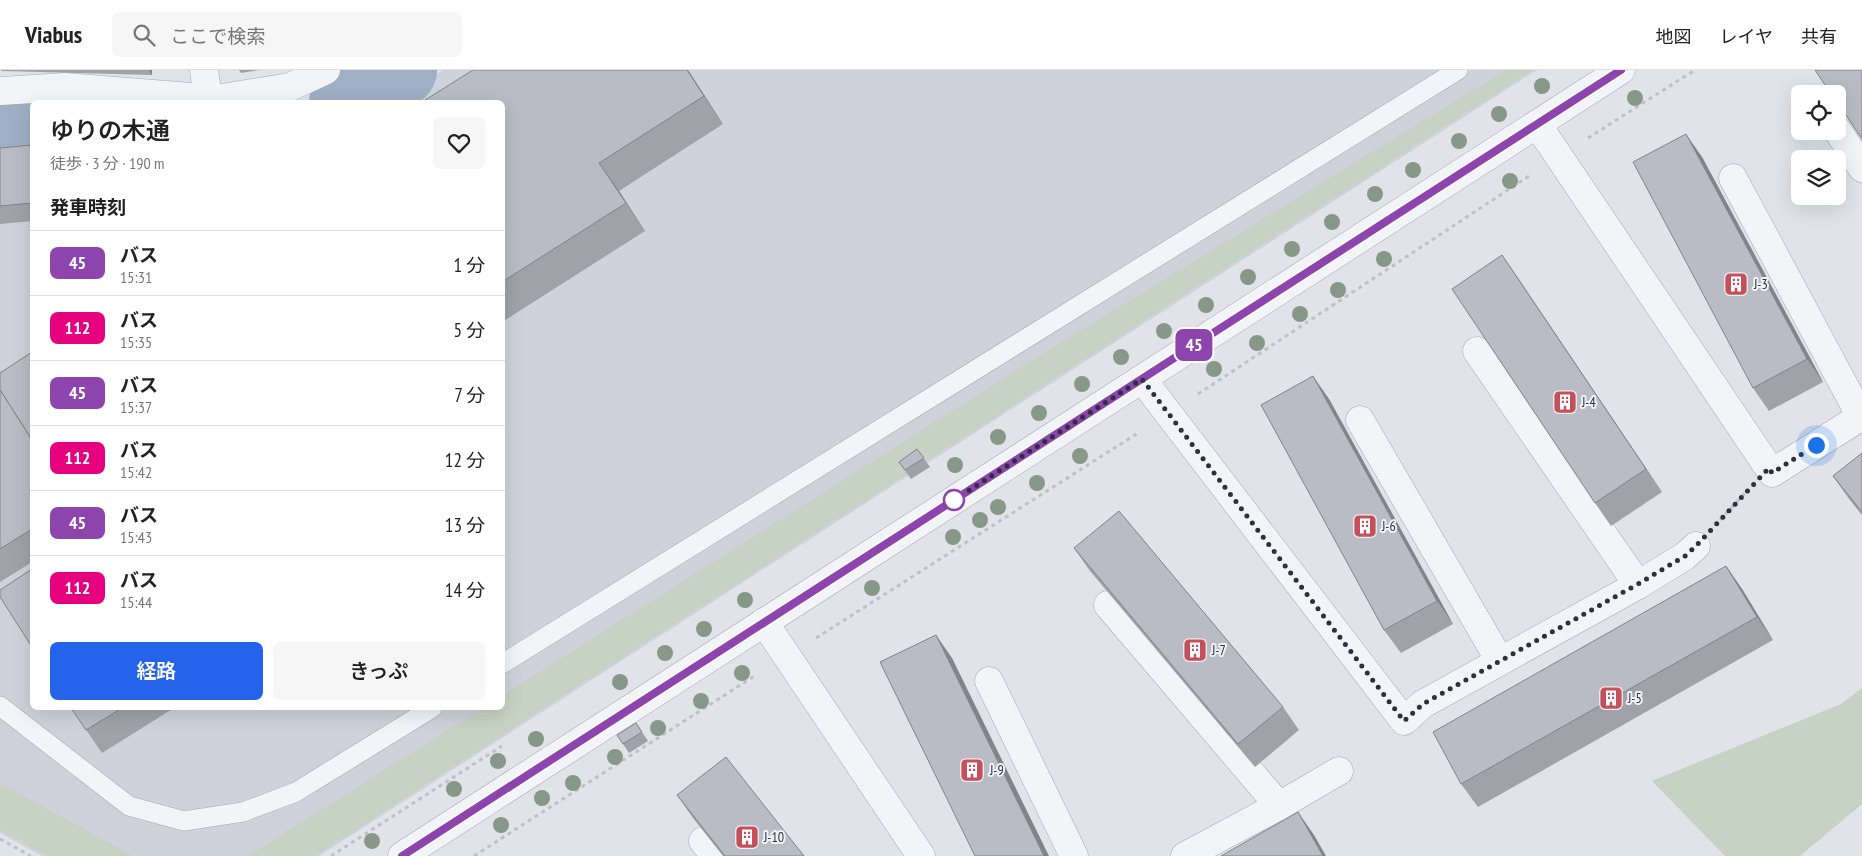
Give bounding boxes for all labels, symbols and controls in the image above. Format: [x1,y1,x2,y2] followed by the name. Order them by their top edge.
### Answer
[112,12,462,57] search box
[25,19,82,50] text: Viabus
[130,21,158,49] icon: search
[170,24,265,48] text: ここで検索
[1656,25,1692,48] text: 地図
[1720,25,1773,48] text: レイヤ
[1801,25,1837,48] text: 共有
[1791,85,1846,205] map controls
[1791,85,1846,140] button: locate
[50,115,170,146] text: ゆりの木通
[433,117,485,169] button: heart
[1791,150,1846,205] button: layers
[50,153,164,173] text: 徒歩 · 3 分 · 190 m
[50,195,126,219] text: 発車時刻
[120,243,158,267] text: バス
[69,251,86,274] text: 45
[453,253,485,277] text: 1 分
[120,267,152,287] text: 15:31
[1723,271,1749,297] building icon: J-3
[1753,275,1768,293] place label: J-3
[120,308,158,332] text: バス
[65,316,90,339] text: 112
[453,318,485,342] text: 5 分
[1172,329,1216,361] line badge: 45
[120,332,152,352] text: 15:35
[1185,333,1203,356] text: 45
[120,373,158,397] text: バス
[69,381,86,404] text: 45
[454,383,485,407] text: 7 分
[1552,389,1578,415] building icon: J-4
[1581,393,1596,411] place label: J-4
[120,397,152,417] text: 15:37
[1804,433,1829,458] your location
[120,438,158,462] text: バス
[65,446,90,469] text: 112
[445,448,485,472] text: 12 分
[120,462,152,482] text: 15:42
[943,489,965,511] unlabelled marker
[120,503,158,527] text: バス
[69,511,86,534] text: 45
[445,513,485,537] text: 13 分
[1352,513,1378,539] building icon: J-6
[1381,517,1396,535] place label: J-6
[120,527,152,547] text: 15:43
[120,568,158,592] text: バス
[65,576,90,599] text: 112
[445,578,485,602] text: 14 分
[120,592,152,612] text: 15:44
[1182,637,1208,663] building icon: J-7
[1211,641,1226,659] place label: J-7
[50,642,263,700] button: 経路
[273,642,485,700] button: きっぷ
[1598,685,1624,711] building icon: J-5
[1627,689,1642,707] place label: J-5
[959,757,985,783] building icon: J-9
[989,761,1004,779] place label: J-9
[734,824,760,850] building icon: J-10
[763,828,784,846] place label: J-10

